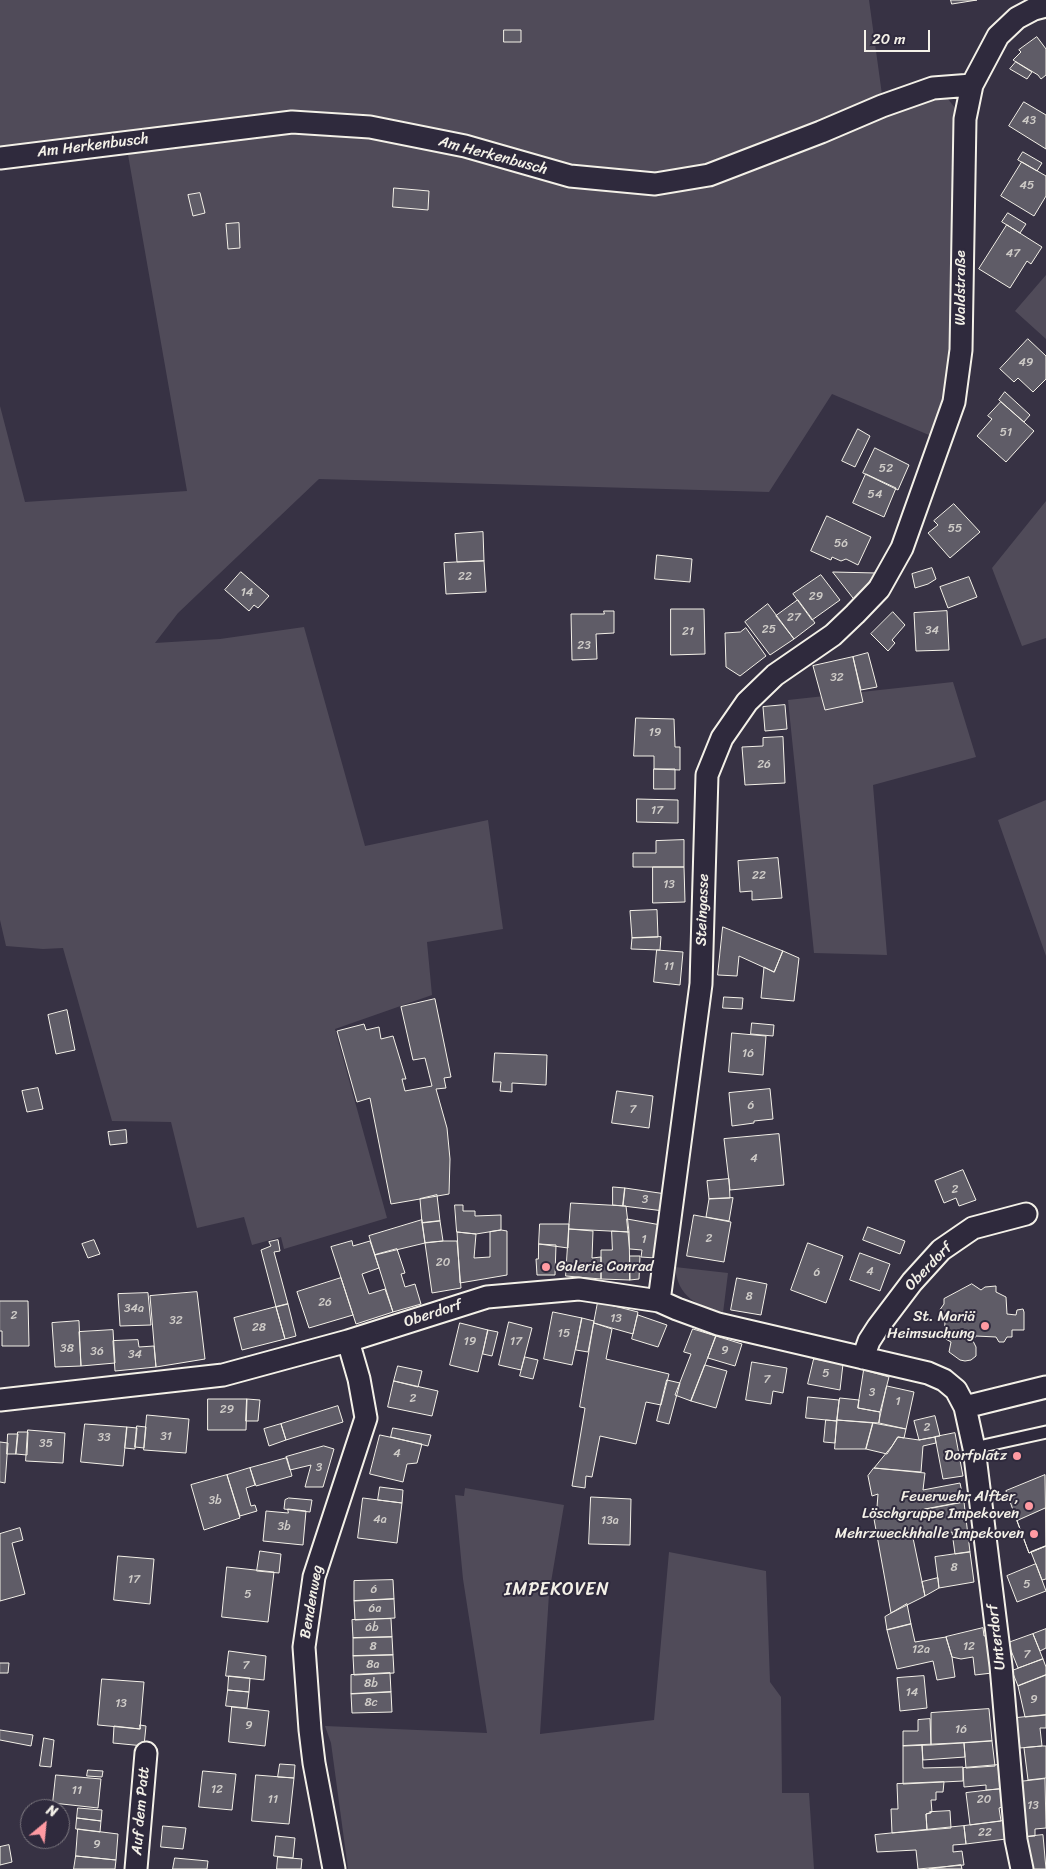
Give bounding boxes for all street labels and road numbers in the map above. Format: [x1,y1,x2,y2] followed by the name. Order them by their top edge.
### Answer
[36,130,150,162] street label: Am Herkenbusch
[437,133,549,179] street label: Am Herkenbusch
[952,250,970,326] street label: Waldstraße
[693,873,713,947] street label: Steingasse
[902,1239,956,1295] street label: Oberdorf
[402,1296,464,1332] street label: Oberdorf
[297,1564,327,1640] street label: Bendenweg
[984,1603,1010,1671] street label: Unterdorf
[128,1766,154,1856] street label: Auf dem Patt

